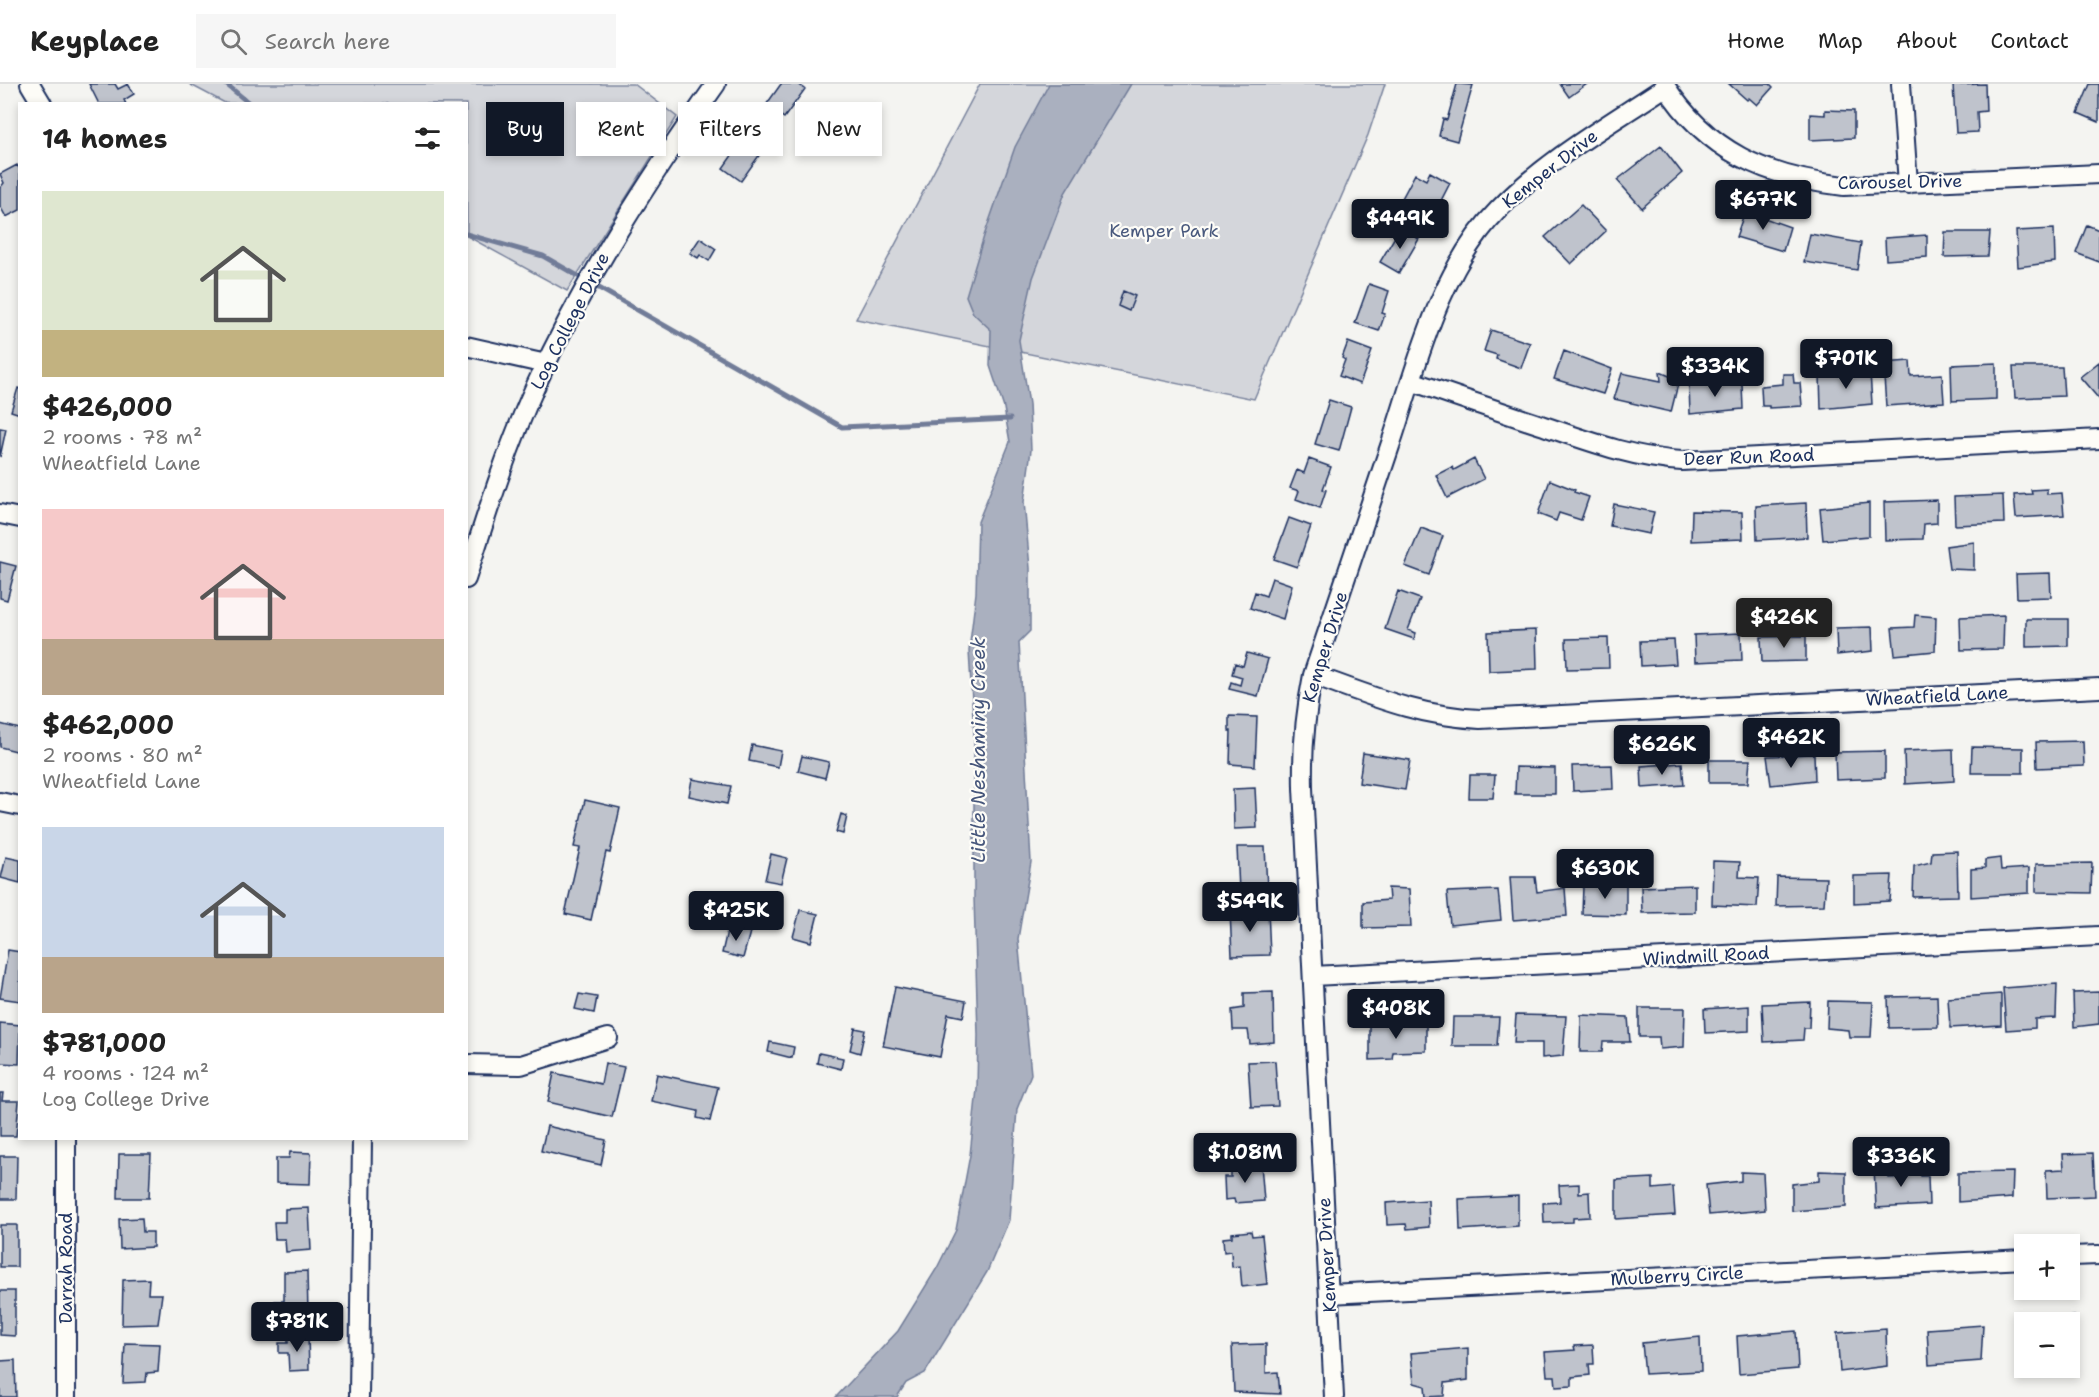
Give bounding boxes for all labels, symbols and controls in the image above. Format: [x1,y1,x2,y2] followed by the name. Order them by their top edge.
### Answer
[196,14,616,68] search box
[30,22,160,60] text: Keyplace
[217,25,250,58] icon: search
[265,27,390,56] text: Search here
[1727,27,1785,55] text: Home
[1818,27,1863,55] text: Map
[1896,27,1957,55] text: About
[1990,27,2069,55] text: Contact
[486,102,564,156] chip: Buy
[576,102,666,156] chip: Rent
[678,102,783,156] chip: Filters
[795,102,882,156] chip: New
[42,121,168,156] text: 14 homes
[411,122,444,155] icon: filters
[1497,124,1603,214] street label: Kemper Drive
[1837,169,1963,195] street label: Carousel Drive
[1721,180,1805,231] pin: $677K
[1729,186,1797,212] text: $677K
[1358,199,1442,250] pin: $449K
[1366,205,1434,231] text: $449K
[1109,219,1219,243] park label: Kemper Park
[189,230,297,338] icon: home
[525,248,615,394] street label: Log College Drive
[1804,339,1888,390] pin: $701K
[1814,345,1878,371] text: $701K
[1673,347,1757,398] pin: $334K
[1681,353,1749,379] text: $334K
[42,389,173,424] text: $426,000
[42,424,202,450] text: 2 rooms · 78 m²
[1683,443,1815,471] street label: Deer Run Road
[42,450,201,476] text: Wheatfield Lane
[189,548,297,656] icon: home
[1297,588,1353,706] street label: Kemper Drive
[1742,598,1826,649] pin: $426K
[1750,604,1818,630] text: $426K
[965,637,991,863] water label: Little Neshaminy Creek
[1865,680,2009,712] street label: Wheatfield Lane
[42,707,174,742] text: $462,000
[1749,718,1833,769] pin: $462K
[1757,724,1825,750] text: $462K
[1620,725,1704,776] pin: $626K
[1628,731,1696,757] text: $626K
[42,742,203,768] text: 2 rooms · 80 m²
[42,768,201,794] text: Wheatfield Lane
[1563,849,1647,900] pin: $630K
[1571,855,1639,881] text: $630K
[189,866,297,974] icon: home
[1208,882,1292,933] pin: $549K
[1216,888,1284,914] text: $549K
[694,891,778,942] pin: $425K
[703,897,769,923] text: $425K
[1642,941,1770,971] street label: Windmill Road
[1354,989,1438,1040] pin: $408K
[1361,995,1431,1021] text: $408K
[42,1025,167,1060] text: $781,000
[42,1060,209,1086] text: 4 rooms · 124 m²
[42,1086,210,1112] text: Log College Drive
[1196,1133,1294,1184] pin: $1.08M
[1859,1137,1943,1188] pin: $336K
[1208,1139,1282,1165] text: $1.08M
[1867,1143,1935,1169] text: $336K
[1312,1197,1342,1313] street label: Kemper Drive
[54,1212,78,1324] street label: Darrah Road
[2014,1234,2080,1378] map controls
[2014,1234,2080,1300] button: +
[1610,1261,1744,1291] street label: Mulberry Circle
[255,1302,339,1353] pin: $781K
[265,1308,329,1334] text: $781K
[2014,1312,2080,1378] button: −

